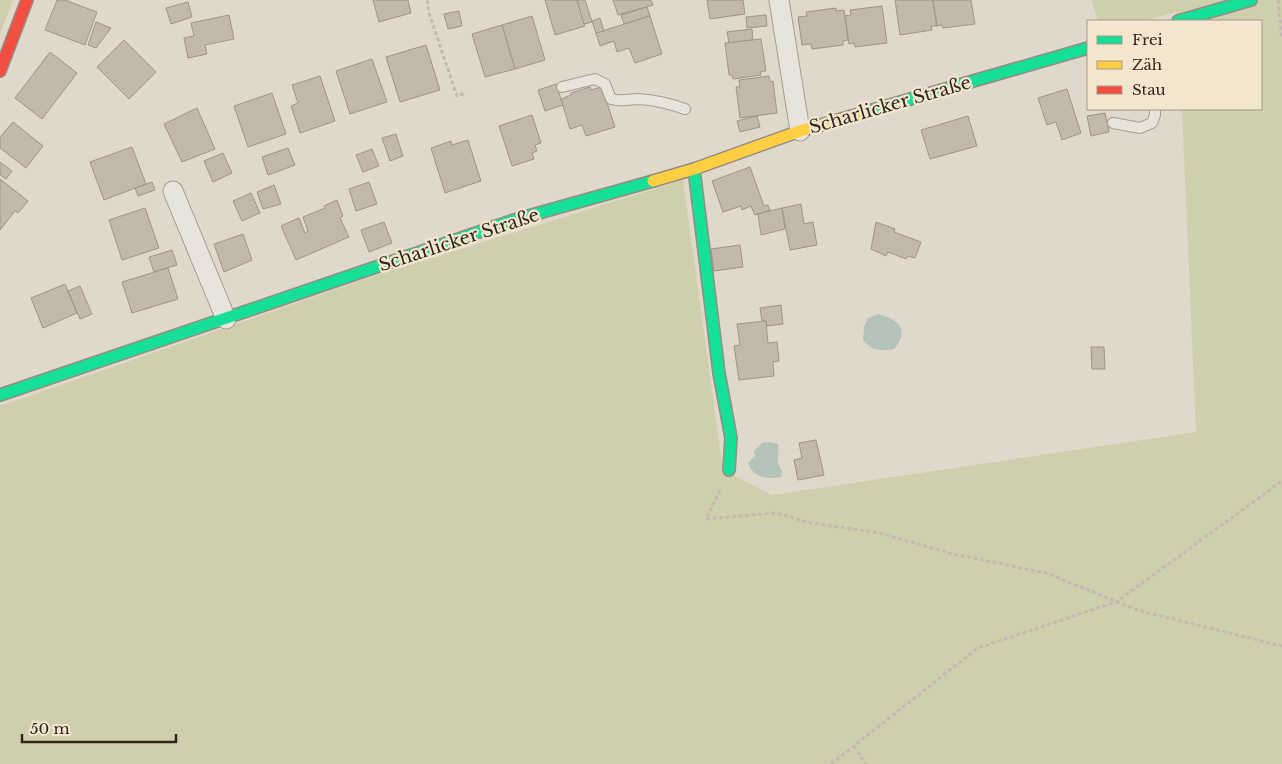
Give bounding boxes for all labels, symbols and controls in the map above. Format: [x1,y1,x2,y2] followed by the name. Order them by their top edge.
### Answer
[1087,20,1262,110] legend
[1132,30,1163,49] text: Frei
[1132,55,1162,74] text: Zäh
[807,71,973,139] street label: Scharlicker Straße
[1132,80,1166,99] text: Stau
[376,204,542,276] street label: Scharlicker Straße
[22,712,176,744] scale bar
[30,719,70,738] text: 50 m

